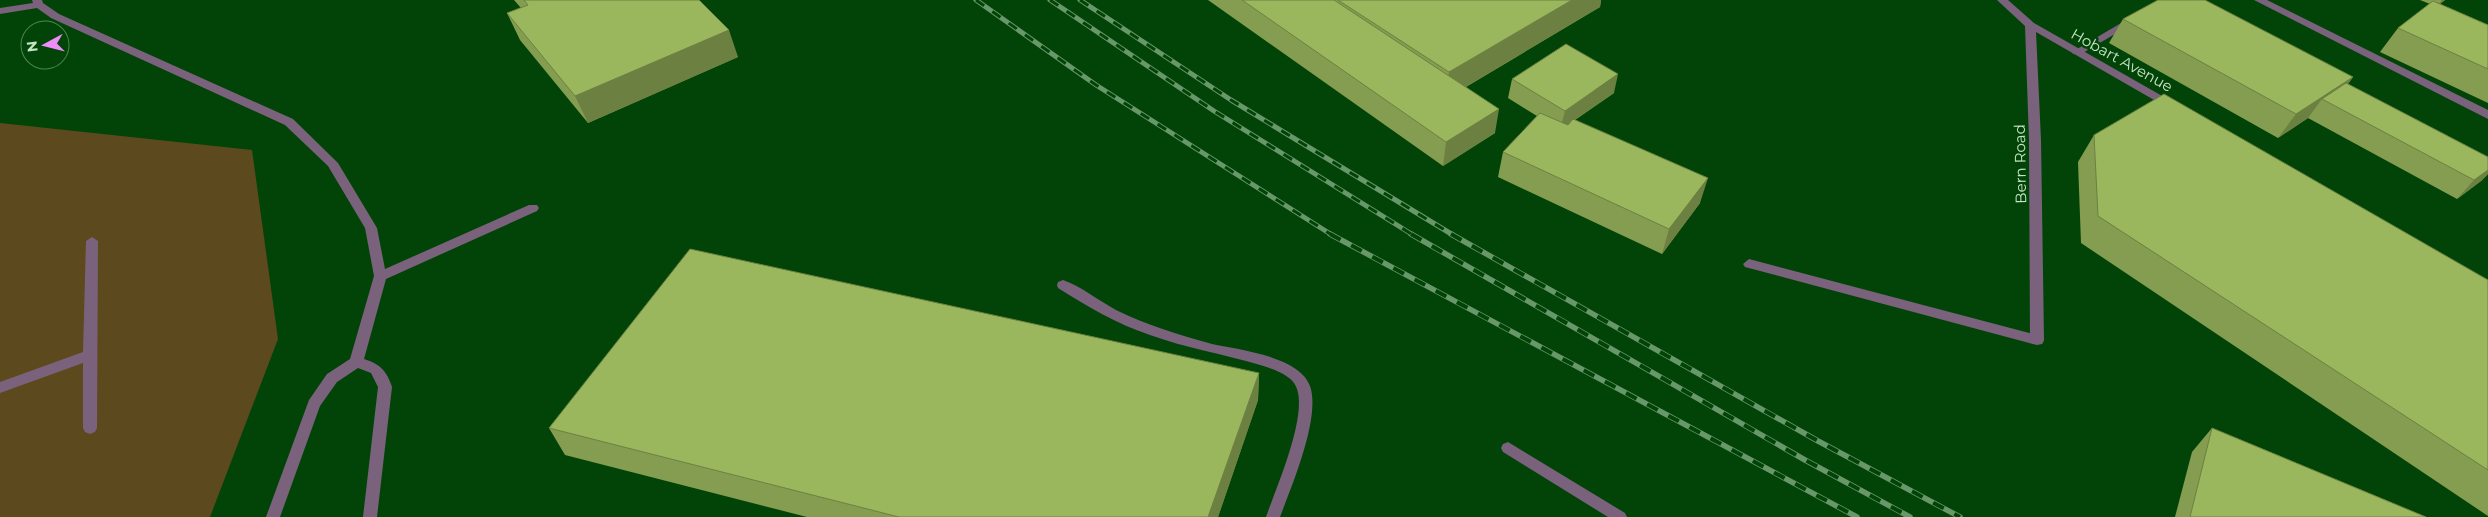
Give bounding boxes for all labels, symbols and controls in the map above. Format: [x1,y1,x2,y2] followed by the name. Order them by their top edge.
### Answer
[20,20,70,70] north arrow
[2068,24,2176,96] street label: Hobart Avenue
[22,40,42,53] text: N
[2010,124,2030,204] street label: Bern Road

